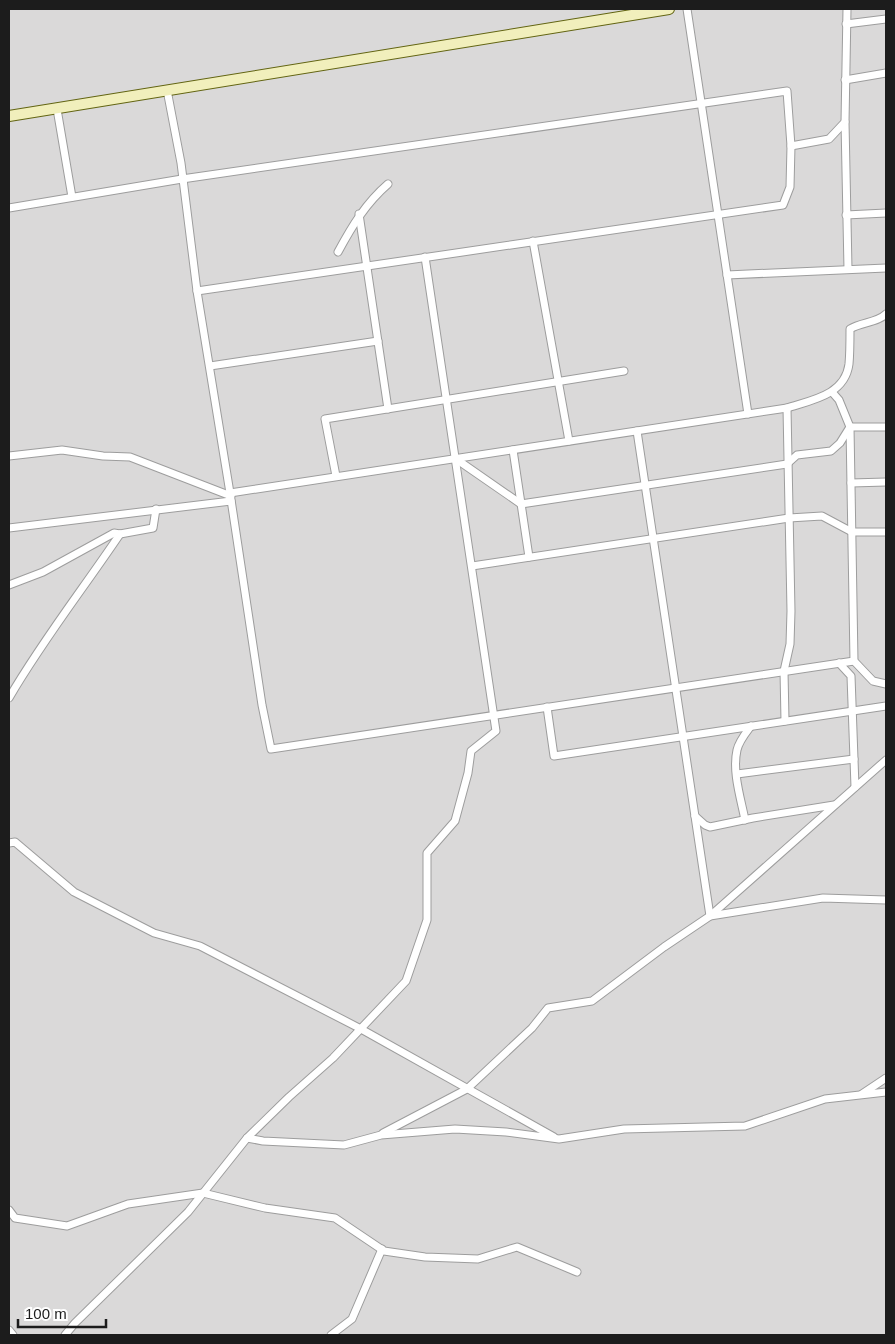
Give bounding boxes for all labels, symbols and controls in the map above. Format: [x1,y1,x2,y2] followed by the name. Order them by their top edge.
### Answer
[18,1296,105,1328] scale bar
[25,1305,67,1322] text: 100 m

